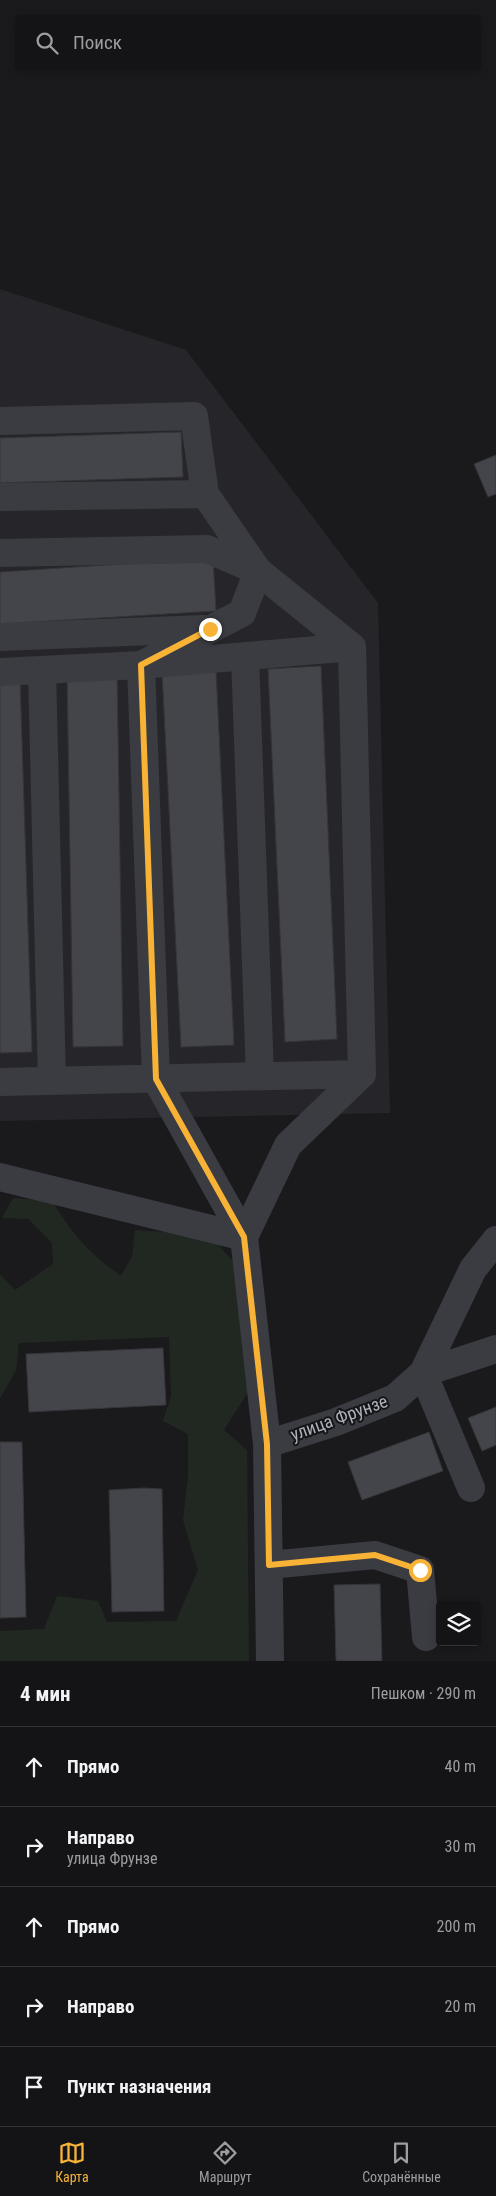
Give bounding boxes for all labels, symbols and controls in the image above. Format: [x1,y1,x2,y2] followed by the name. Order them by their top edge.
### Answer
[15,15,481,70] search box
[33,29,61,57] icon: search
[73,31,122,54] text: Поиск
[199,618,222,641] route end
[287,1390,390,1445] street label: улица Фрунзе
[409,1559,432,1582] route start
[436,1601,481,1646] map controls
[436,1601,481,1646] button: layers
[20,1682,70,1706] text: 4 мин
[371,1684,476,1703] text: Пешком · 290 m
[20,1753,48,1781] icon: ahead
[67,1755,120,1778] text: Прямо
[444,1757,476,1776] text: 40 m
[67,1826,134,1849] text: Направо
[20,1833,48,1861] icon: right
[444,1837,476,1856] text: 30 m
[67,1849,157,1868] text: улица Фрунзе
[20,1913,48,1941] icon: ahead
[67,1915,120,1938] text: Прямо
[437,1917,476,1936] text: 200 m
[20,1993,48,2021] icon: right
[67,1995,134,2018] text: Направо
[444,1997,476,2016] text: 20 m
[20,2073,48,2101] icon: arrive
[67,2075,211,2098] text: Пункт назначения
[55,2139,89,2185] tab: Карта
[199,2139,252,2185] tab: Маршрут
[362,2139,441,2185] tab: Сохранённые

